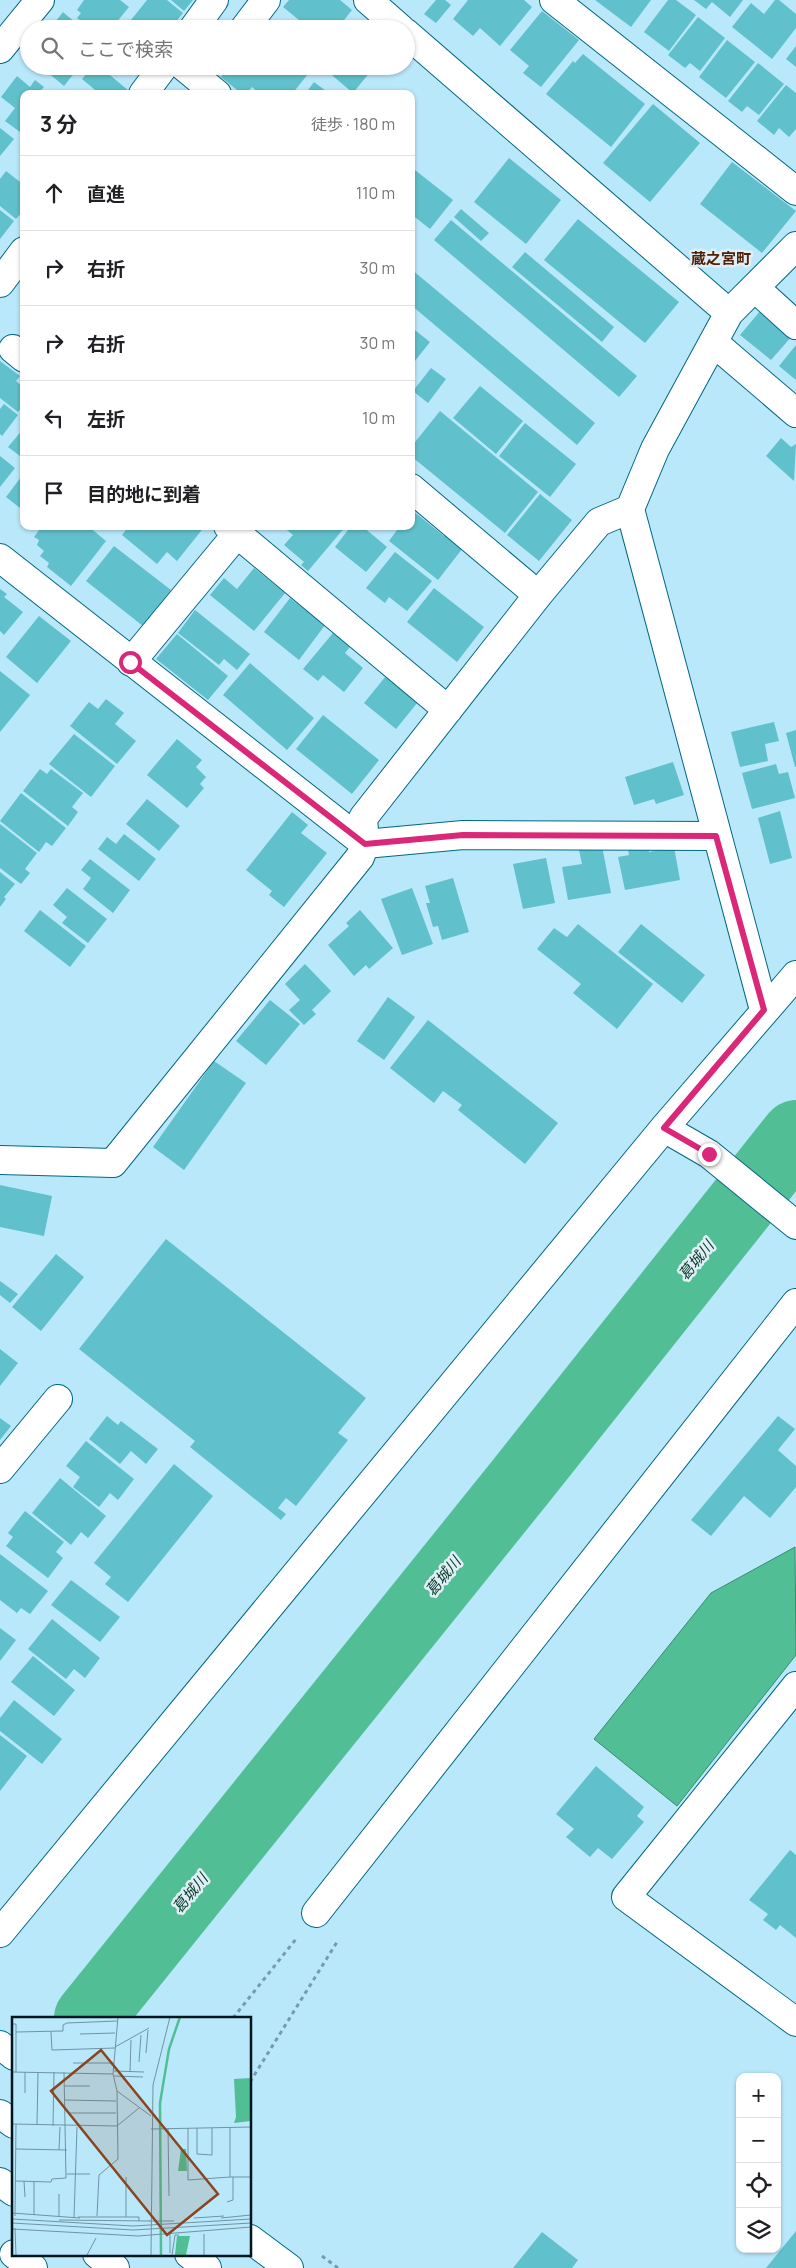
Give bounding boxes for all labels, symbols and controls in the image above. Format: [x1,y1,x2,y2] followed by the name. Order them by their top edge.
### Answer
[20,20,415,75] search box
[38,34,66,62] icon: search
[78,36,173,62] text: ここで検索
[40,110,77,138] text: 3 分
[311,113,395,135] text: 徒歩 · 180 m
[40,179,68,207] icon: ahead
[87,181,125,207] text: 直進
[356,182,395,204] text: 110 m
[691,248,751,269] district label: 蔵之宮町
[40,254,68,282] icon: right
[87,256,125,282] text: 右折
[360,257,395,279] text: 30 m
[40,329,68,357] icon: right
[87,331,125,357] text: 右折
[360,332,395,354] text: 30 m
[40,404,68,432] icon: left
[87,406,125,432] text: 左折
[362,407,395,429] text: 10 m
[40,479,68,507] icon: arrive
[87,481,201,507] text: 目的地に到着
[119,651,142,674] route start
[698,1143,721,1166] route end
[674,1234,720,1284] water label: 葛城川
[421,1550,467,1600] water label: 葛城川
[168,1867,214,1917] water label: 葛城川
[12,2017,251,2256] inset map
[736,2073,781,2253] map controls
[736,2073,781,2118] button: +
[736,2118,781,2163] button: −
[736,2163,781,2208] button: locate
[736,2208,781,2253] button: layers

